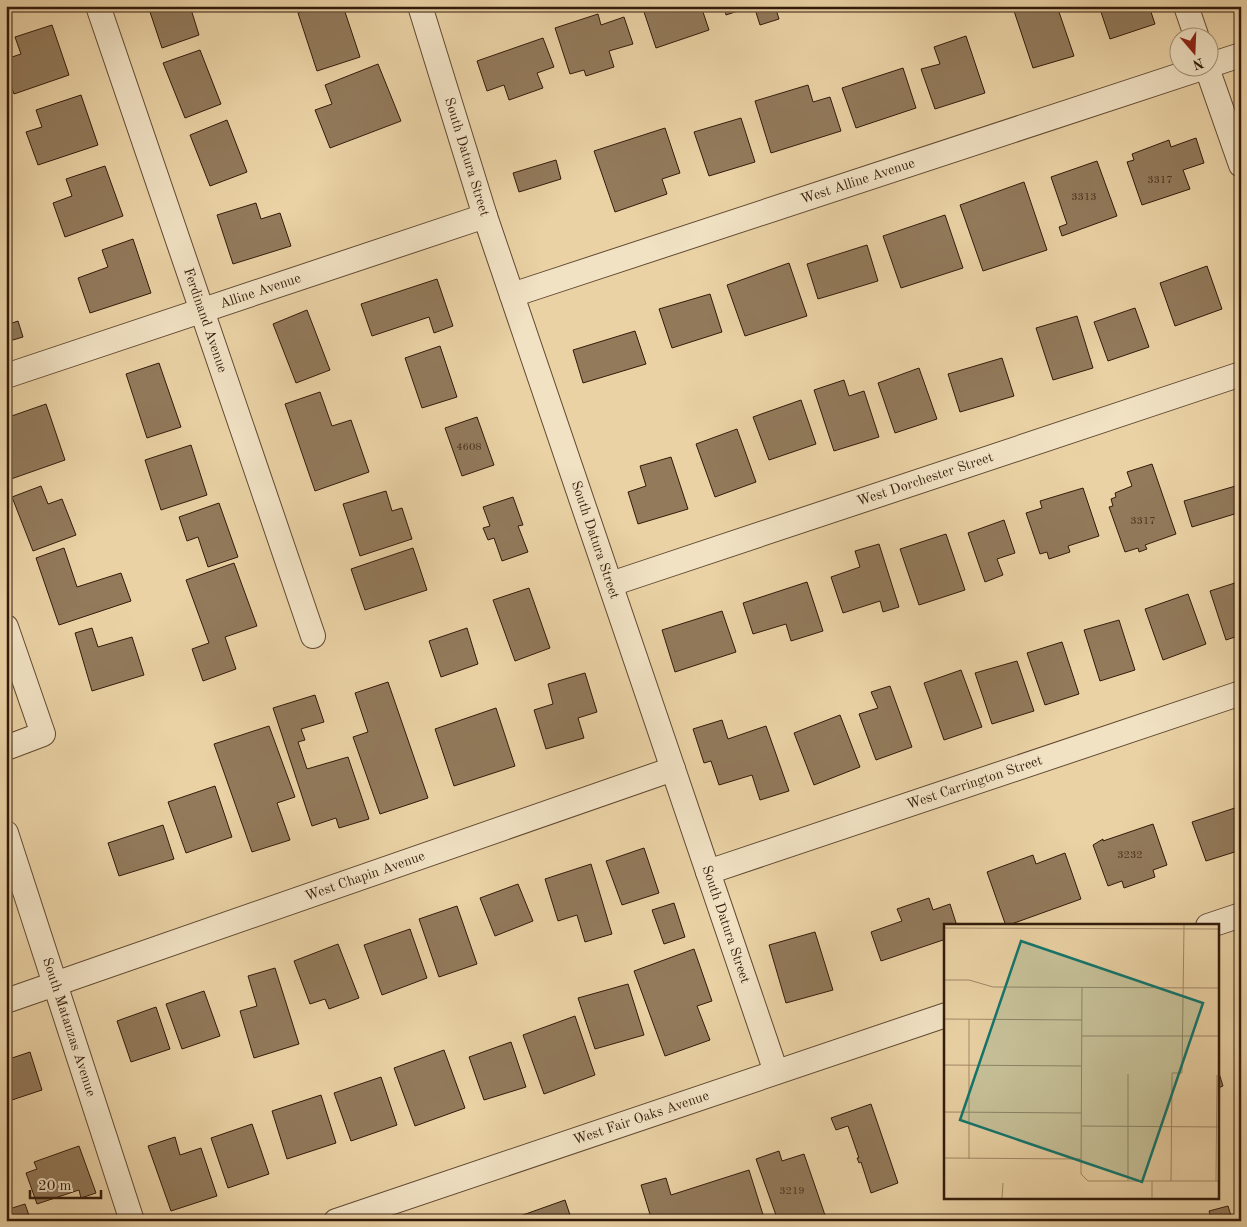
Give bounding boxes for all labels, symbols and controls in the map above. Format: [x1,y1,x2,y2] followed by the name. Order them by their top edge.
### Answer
[1170,28,1220,78] north arrow
[1190,55,1205,72] text: N
[442,96,492,218] street label: South Datura Street
[799,156,917,207] street label: West Alline Avenue
[1147,175,1173,186] house number: 3317
[1071,192,1097,203] house number: 3313
[181,266,230,374] street label: Ferdinand Avenue
[218,271,302,311] street label: Alline Avenue
[456,442,482,453] house number: 4608
[855,450,995,509] street label: West Dorchester Street
[569,479,622,601] street label: South Datura Street
[1130,516,1156,527] house number: 3317
[905,753,1044,812] street label: West Carrington Street
[303,849,427,903] street label: West Chapin Avenue
[1117,850,1143,861] house number: 3232
[699,864,752,985] street label: South Datura Street
[944,924,1220,1200] inset map
[40,956,98,1098] street label: South Matanzas Avenue
[571,1089,711,1147] street label: West Fair Oaks Avenue
[30,1167,101,1199] scale bar
[38,1179,72,1194] text: 20 m
[779,1186,805,1197] house number: 3219

